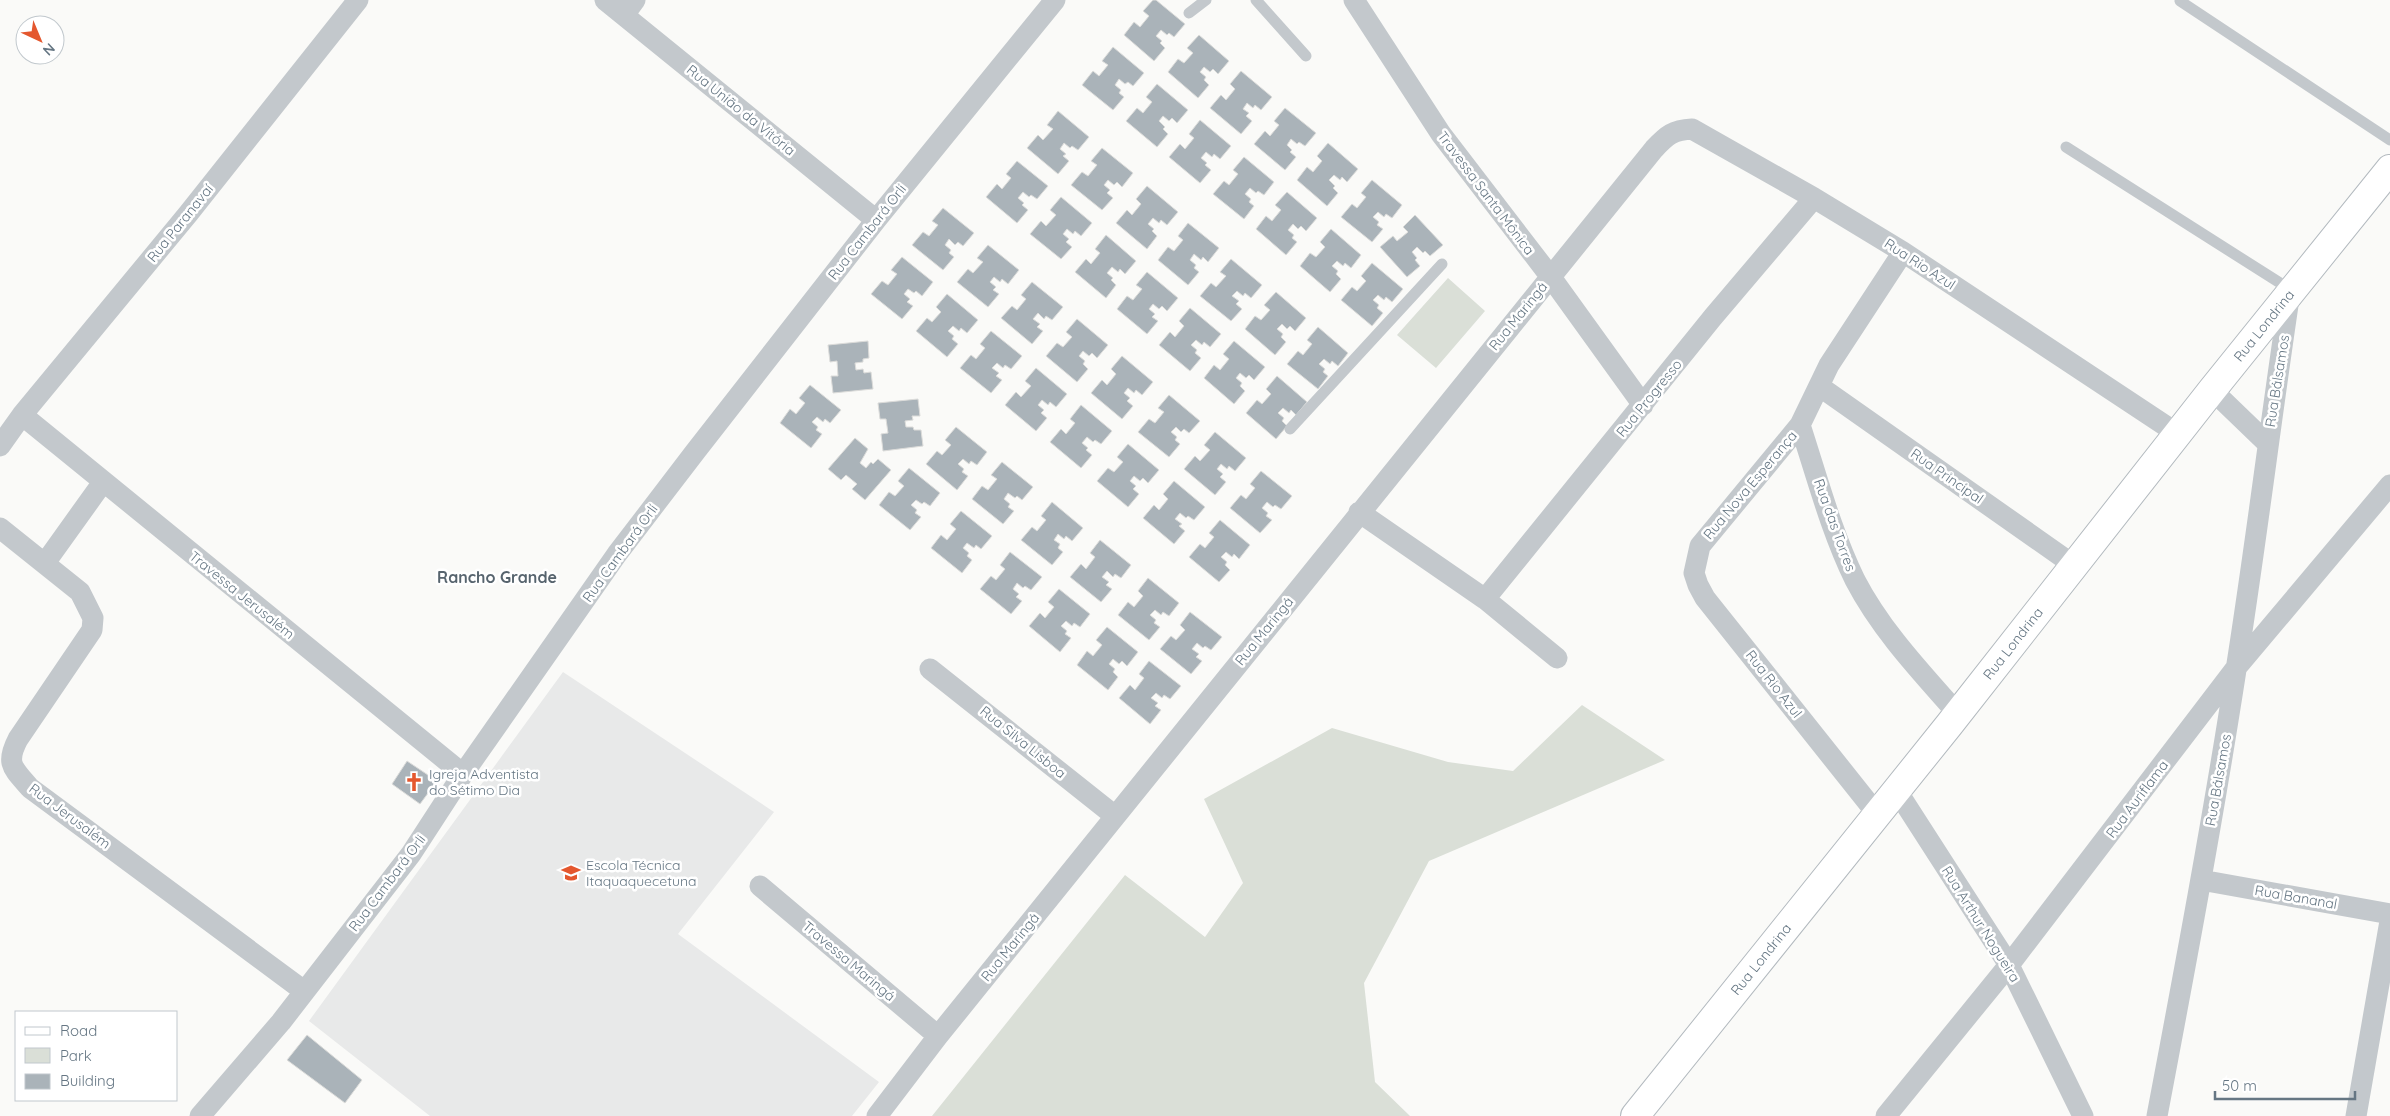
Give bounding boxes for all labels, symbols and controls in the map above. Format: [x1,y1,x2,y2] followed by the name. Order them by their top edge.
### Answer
[15,15,65,65] north arrow
[39,39,59,59] text: N
[683,61,799,159] street label: Rua União da Vitória
[1434,128,1538,258] street label: Travessa Santa Mônica
[143,180,217,266] street label: Rua Paranavaí
[824,180,910,284] street label: Rua Cambará Orli
[1881,234,1959,294] street label: Rua Rio Azul
[1485,278,1551,354] street label: Rua Maringá
[2230,286,2298,365] street label: Rua Londrina
[2261,334,2293,428] street label: Rua Bálsamos
[1612,356,1686,440] street label: Rua Progresso
[1699,427,1801,543] street label: Rua Nova Esperança
[1907,444,1987,508] street label: Rua Principal
[1810,476,1860,574] street label: Rua das Torres
[578,500,662,606] street label: Rua Cambará Orli
[186,547,298,643] street label: Travessa Jerusalém
[437,567,557,587] district label: Rancho Grande
[1231,593,1297,669] street label: Rua Maringá
[1979,604,2047,683] street label: Rua Londrina
[1742,646,1806,722] street label: Rua Rio Azul
[976,702,1070,782] street label: Rua Silva Lisboa
[2201,732,2235,828] street label: Rua Bálsamos
[2102,757,2172,841] street label: Rua Auriflama
[429,765,539,799] place label: Igreja Adventista do Sétimo Dia
[403,771,425,793] church icon: Igreja Adventista do Sétimo Dia
[26,779,114,853] street label: Rua Jerusalém
[345,831,429,935] street label: Rua Cambará Orli
[586,856,696,890] place label: Escola Técnica Itaquaquecetuna
[560,862,582,884] school or university icon: Escola Técnica Itaquaquecetuna
[1938,863,2024,985] street label: Rua Arthur Nogueira
[2253,881,2339,913] street label: Rua Bananal
[977,909,1043,985] street label: Rua Maringá
[799,917,899,1005] street label: Travessa Maringá
[1727,920,1795,999] street label: Rua Londrina
[15,1011,178,1101] legend
[60,1021,97,1040] text: Road
[60,1046,92,1065] text: Park
[2215,1068,2355,1100] scale bar
[60,1071,115,1090] text: Building
[2222,1076,2257,1095] text: 50 m

